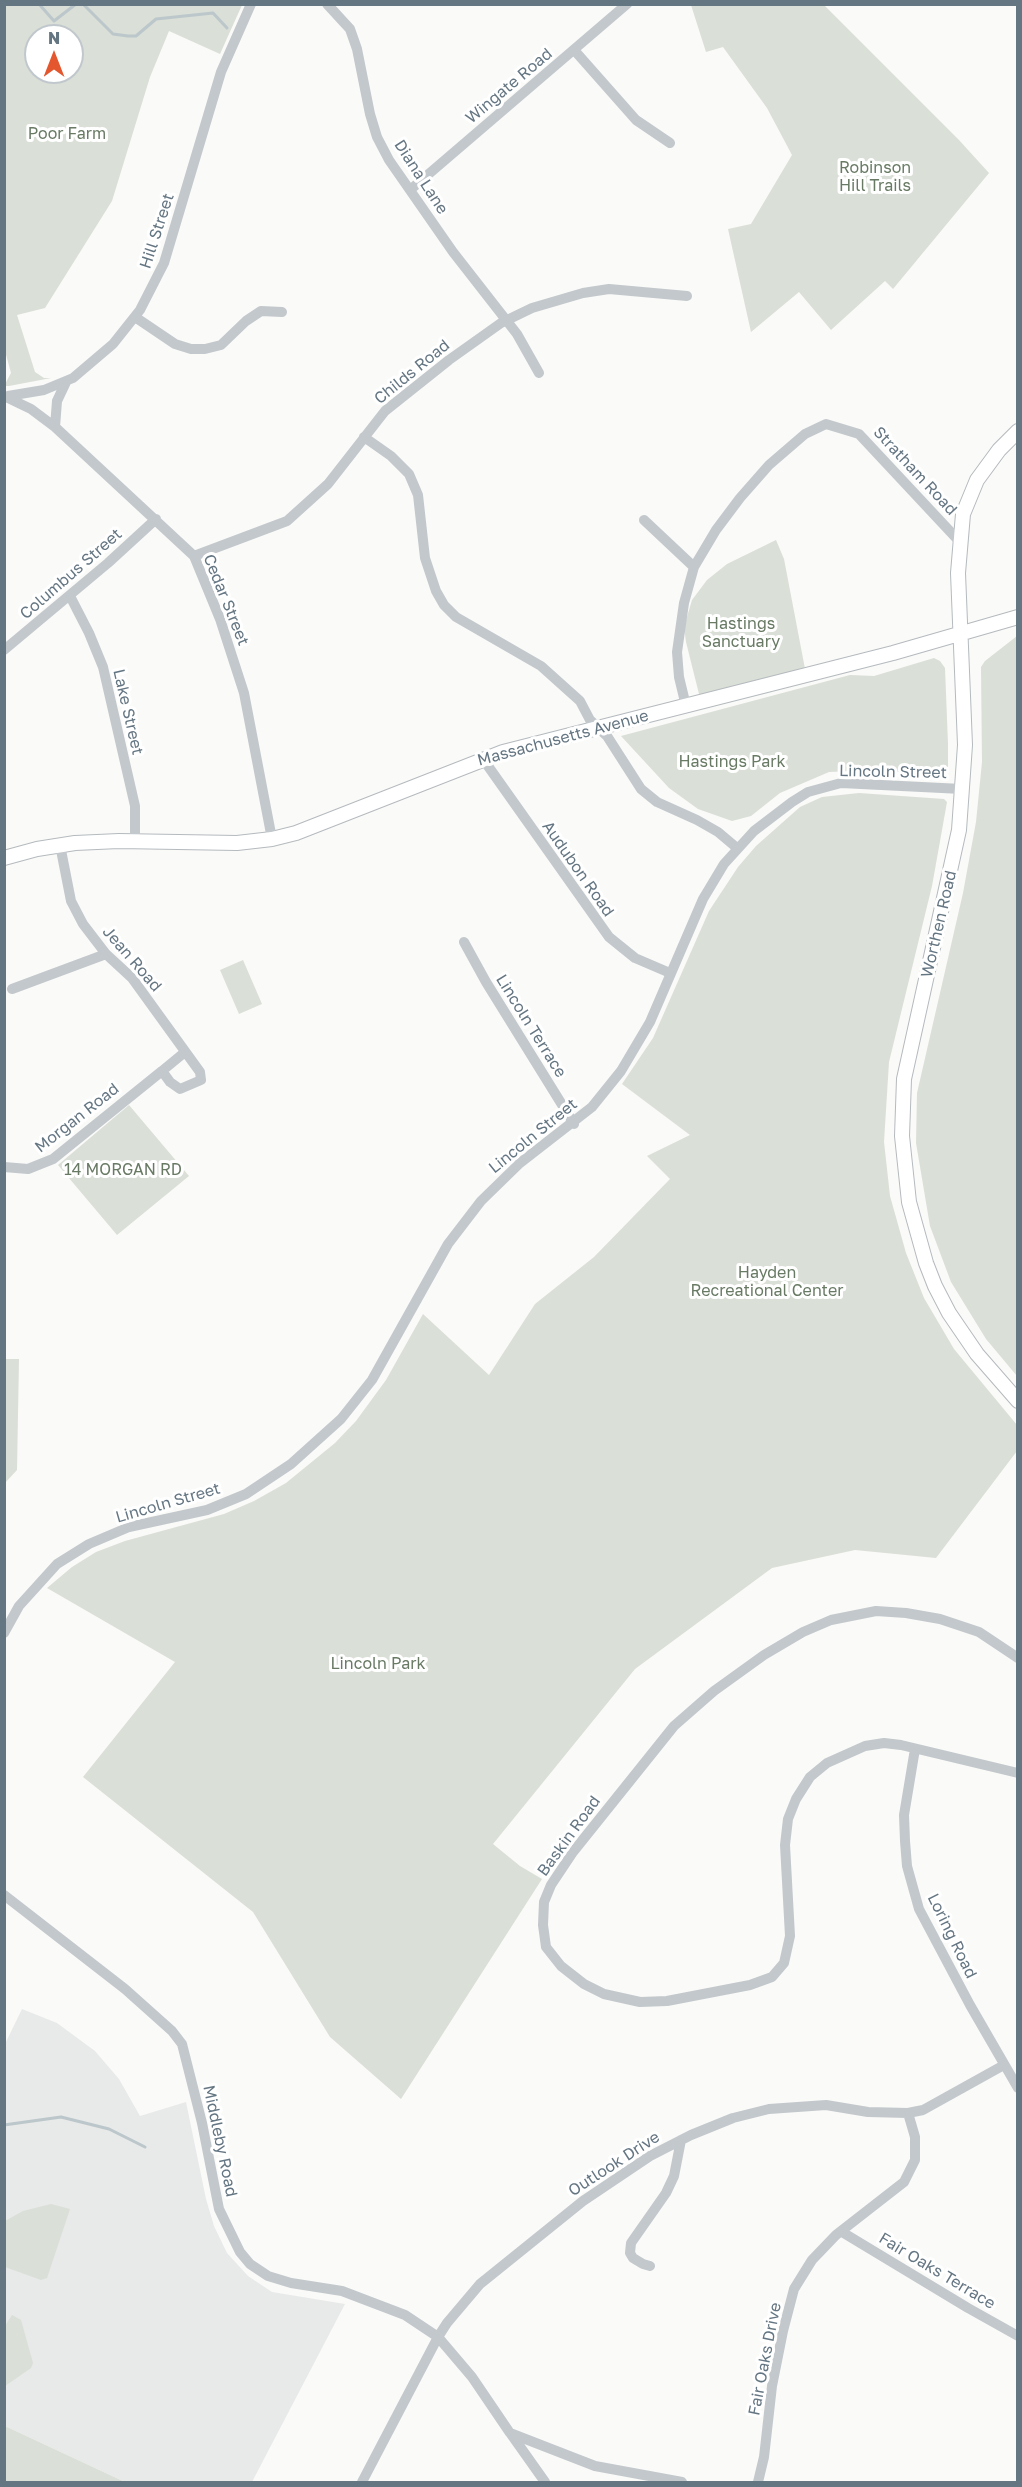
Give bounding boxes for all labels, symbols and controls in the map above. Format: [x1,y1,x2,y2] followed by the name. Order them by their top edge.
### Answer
[24,24,84,84] north arrow
[48,28,60,48] text: N
[462,44,556,128] street label: Wingate Road
[28,124,106,144] park label: Poor Farm
[390,136,452,218] street label: Diana Lane
[839,158,911,196] park label: Robinson Hill Trails
[136,191,178,271] street label: Hill Street
[370,336,454,408] street label: Childs Road
[869,423,961,519] street label: Stratham Road
[16,525,126,623] street label: Columbus Street
[199,552,253,648] street label: Cedar Street
[702,614,780,652] park label: Hastings Sanctuary
[109,667,147,757] street label: Lake Street
[475,706,651,770] street label: Massachusetts Avenue
[678,752,786,772] park label: Hastings Park
[839,761,947,783] street label: Lincoln Street
[538,818,618,920] street label: Audubon Road
[917,869,961,979] street label: Worthen Road
[98,922,166,996] street label: Jean Road
[492,971,570,1081] street label: Lincoln Terrace
[31,1079,123,1157] street label: Morgan Road
[485,1095,581,1177] street label: Lincoln Street
[64,1160,182,1180] park label: 14 MORGAN RD
[690,1263,844,1301] park label: Hayden Recreational Center
[113,1479,223,1527] street label: Lincoln Street
[330,1654,426,1674] park label: Lincoln Park
[533,1792,605,1880] street label: Baskin Road
[923,1890,981,1982] street label: Loring Road
[199,2083,241,2199] street label: Middleby Road
[565,2127,663,2201] street label: Outlook Drive
[875,2229,999,2313] street label: Fair Oaks Terrace
[745,2301,785,2417] street label: Fair Oaks Drive

